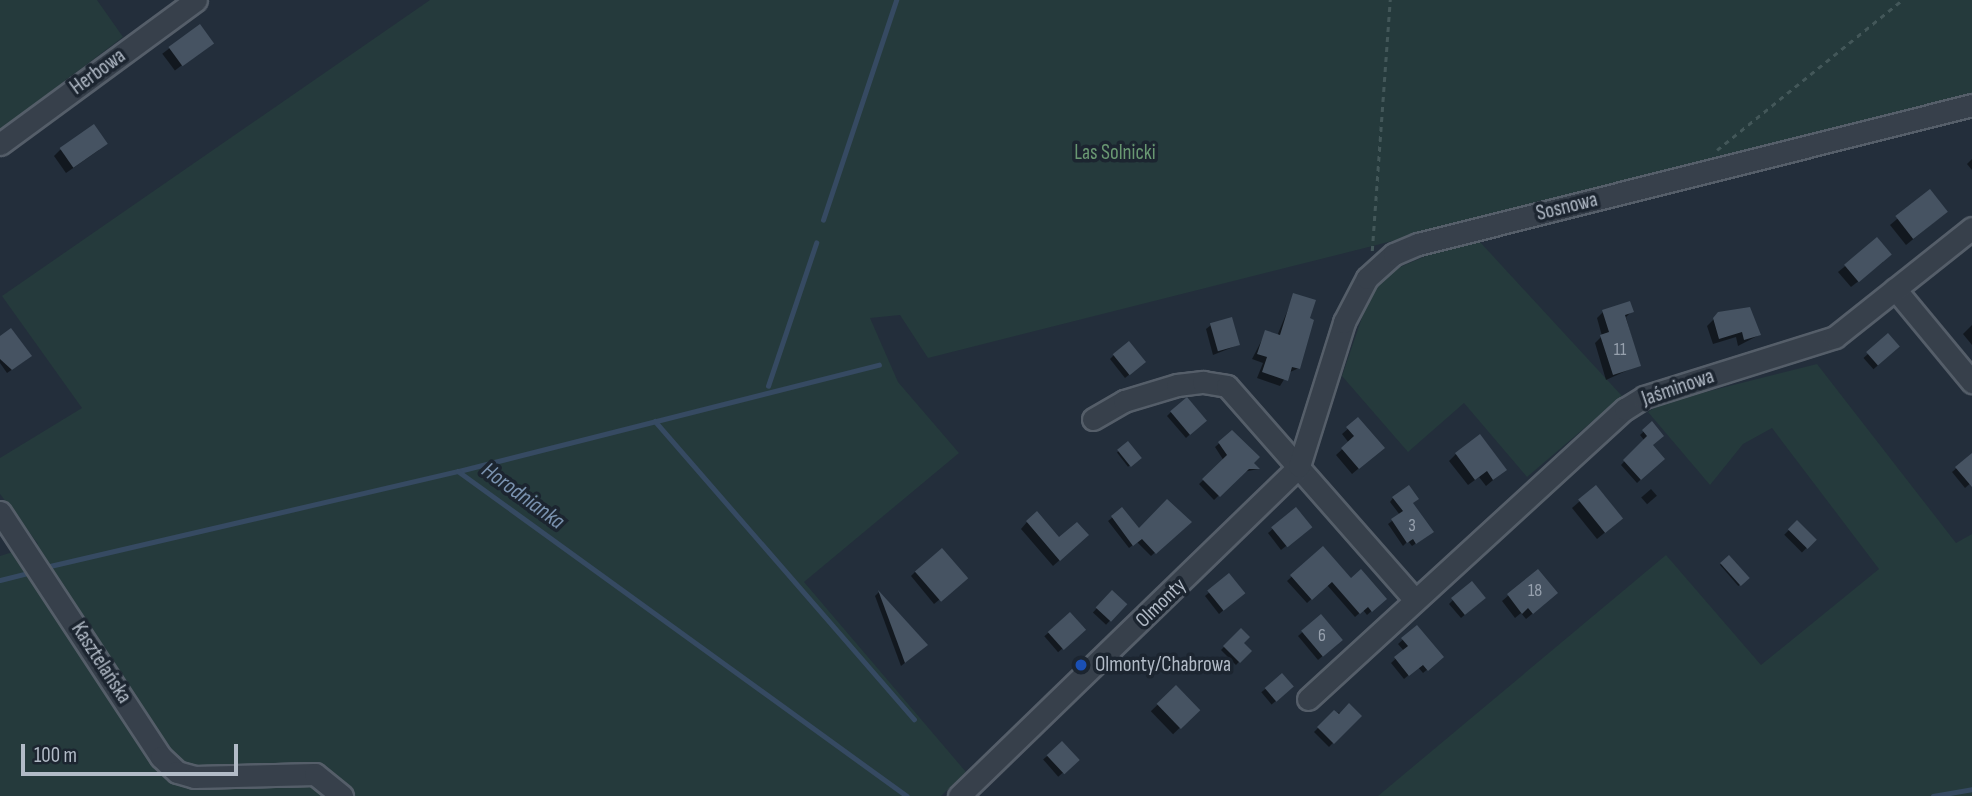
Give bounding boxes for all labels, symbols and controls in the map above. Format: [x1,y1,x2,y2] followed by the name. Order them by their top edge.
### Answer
[65,44,131,100] street label: Herbowa
[1074,140,1156,166] park label: Las Solnicki
[1534,187,1600,227] street label: Sosnowa
[1614,339,1626,361] house number: 11
[1639,364,1717,412] street label: Jaśminowa
[476,457,570,535] water label: Horodnianka
[1408,515,1416,537] house number: 3
[1131,573,1191,633] street label: Olmonty
[1528,580,1542,602] house number: 18
[65,618,137,708] street label: Kasztelańska
[1318,625,1326,647] house number: 6
[1095,652,1231,678] place label: Olmonty/Chabrowa
[1073,657,1089,673] marker: Olmonty/Chabrowa
[24,730,242,774] scale bar
[34,743,77,768] text: 100 m

